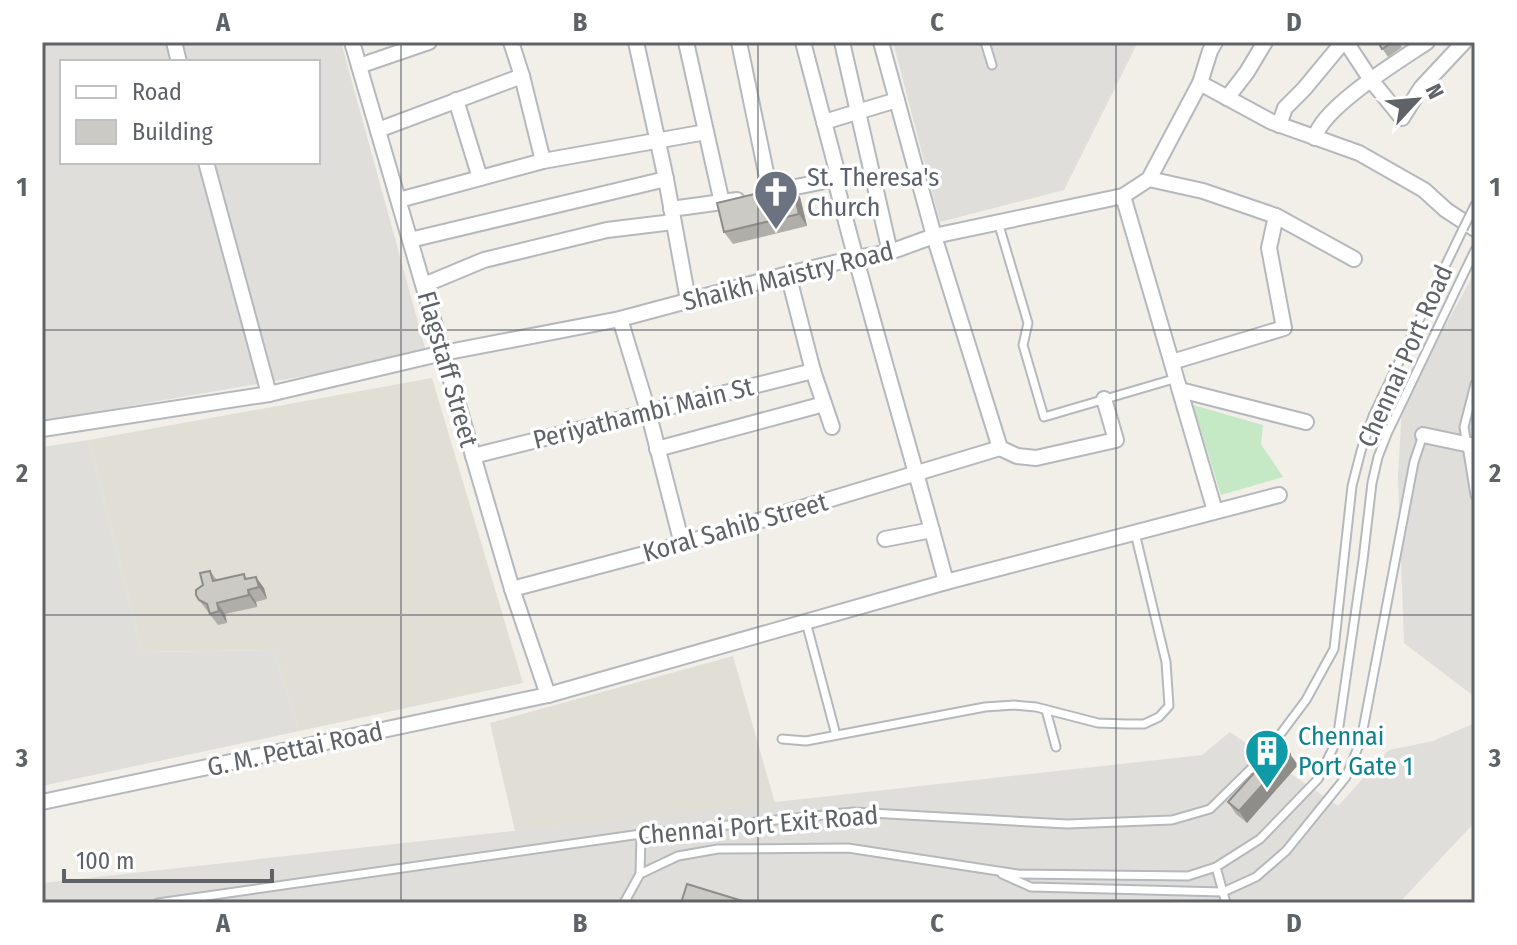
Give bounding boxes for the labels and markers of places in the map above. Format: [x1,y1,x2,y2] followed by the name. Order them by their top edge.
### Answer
[807,162,939,223] place label: St. Theresa's Church
[752,168,800,231] church icon: St. Theresa's Church
[1298,721,1413,782] place label: Chennai Port Gate 1
[1243,727,1291,790] building icon: Chennai Port Gate 1

